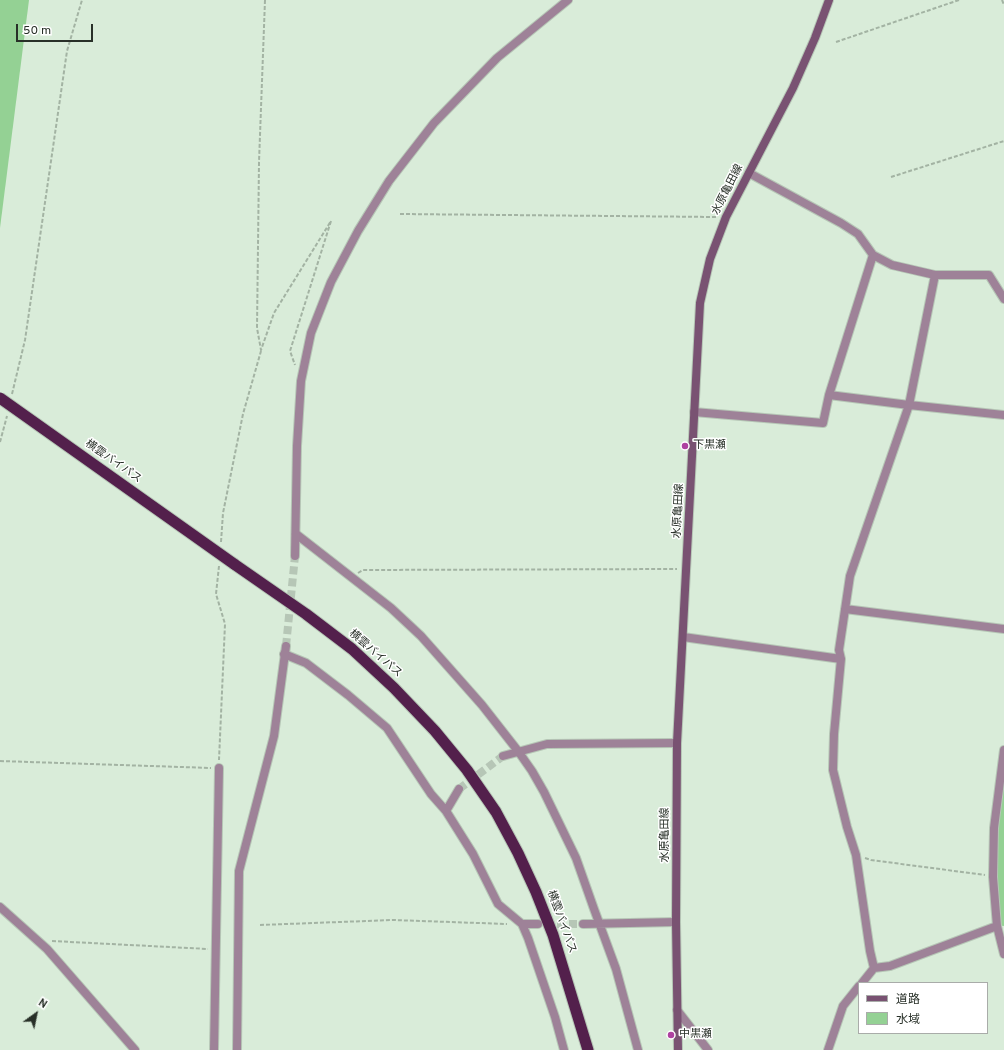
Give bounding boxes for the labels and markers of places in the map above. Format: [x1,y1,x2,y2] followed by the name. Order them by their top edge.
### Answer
[693,439,726,453] place label: 下黒瀬
[680,441,690,451] marker: 下黒瀬
[679,1028,712,1042] place label: 中黒瀬
[666,1030,676,1040] marker: 中黒瀬

